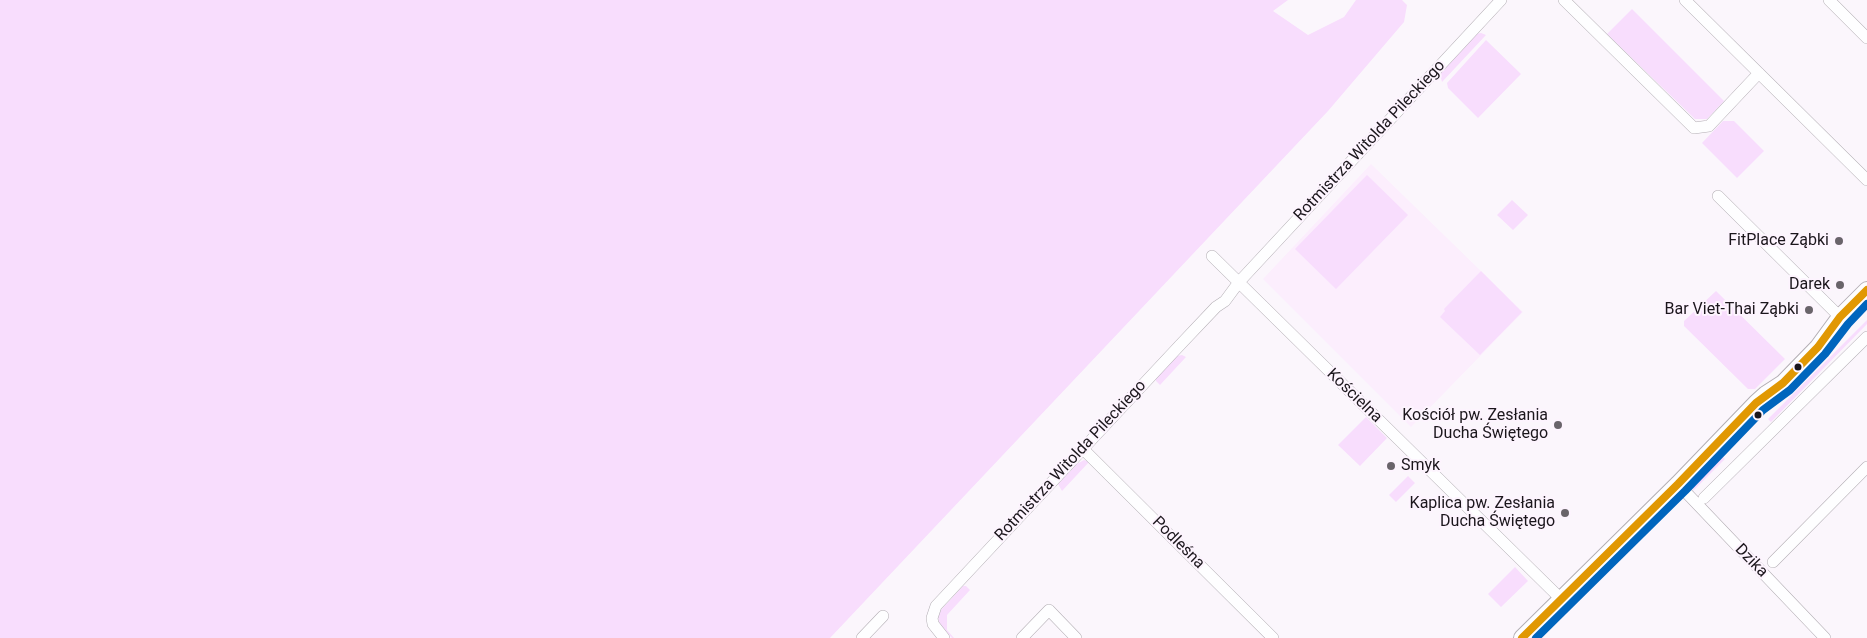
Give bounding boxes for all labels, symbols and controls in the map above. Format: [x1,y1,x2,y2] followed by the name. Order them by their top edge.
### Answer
[1290,57,1450,225] street label: Rotmistrza Witolda Pileckiego
[1728,231,1829,251] place label: FitPlace Ząbki
[1833,235,1845,247] marker: FitPlace Ząbki
[1789,275,1830,295] place label: Darek
[1834,279,1846,291] marker: Darek
[1665,300,1799,320] place label: Bar Viet-Thai Ząbki
[1803,304,1815,316] marker: Bar Viet-Thai Ząbki
[1793,362,1803,372] unlabelled marker
[1322,365,1386,427] street label: Kościelna
[991,377,1151,545] street label: Rotmistrza Witolda Pileckiego
[1402,406,1548,444] place label: Kościół pw. Zesłania Ducha Świętego
[1753,410,1763,420] unlabelled marker
[1552,419,1564,431] marker: Kościół pw. Zesłania Ducha Świętego
[1401,456,1440,476] place label: Smyk
[1385,460,1397,472] marker: Smyk
[1410,494,1555,532] place label: Kaplica pw. Zesłania Ducha Świętego
[1559,507,1571,519] marker: Kaplica pw. Zesłania Ducha Świętego
[1148,513,1208,573] street label: Podleśna
[1730,540,1772,582] street label: Dzika

